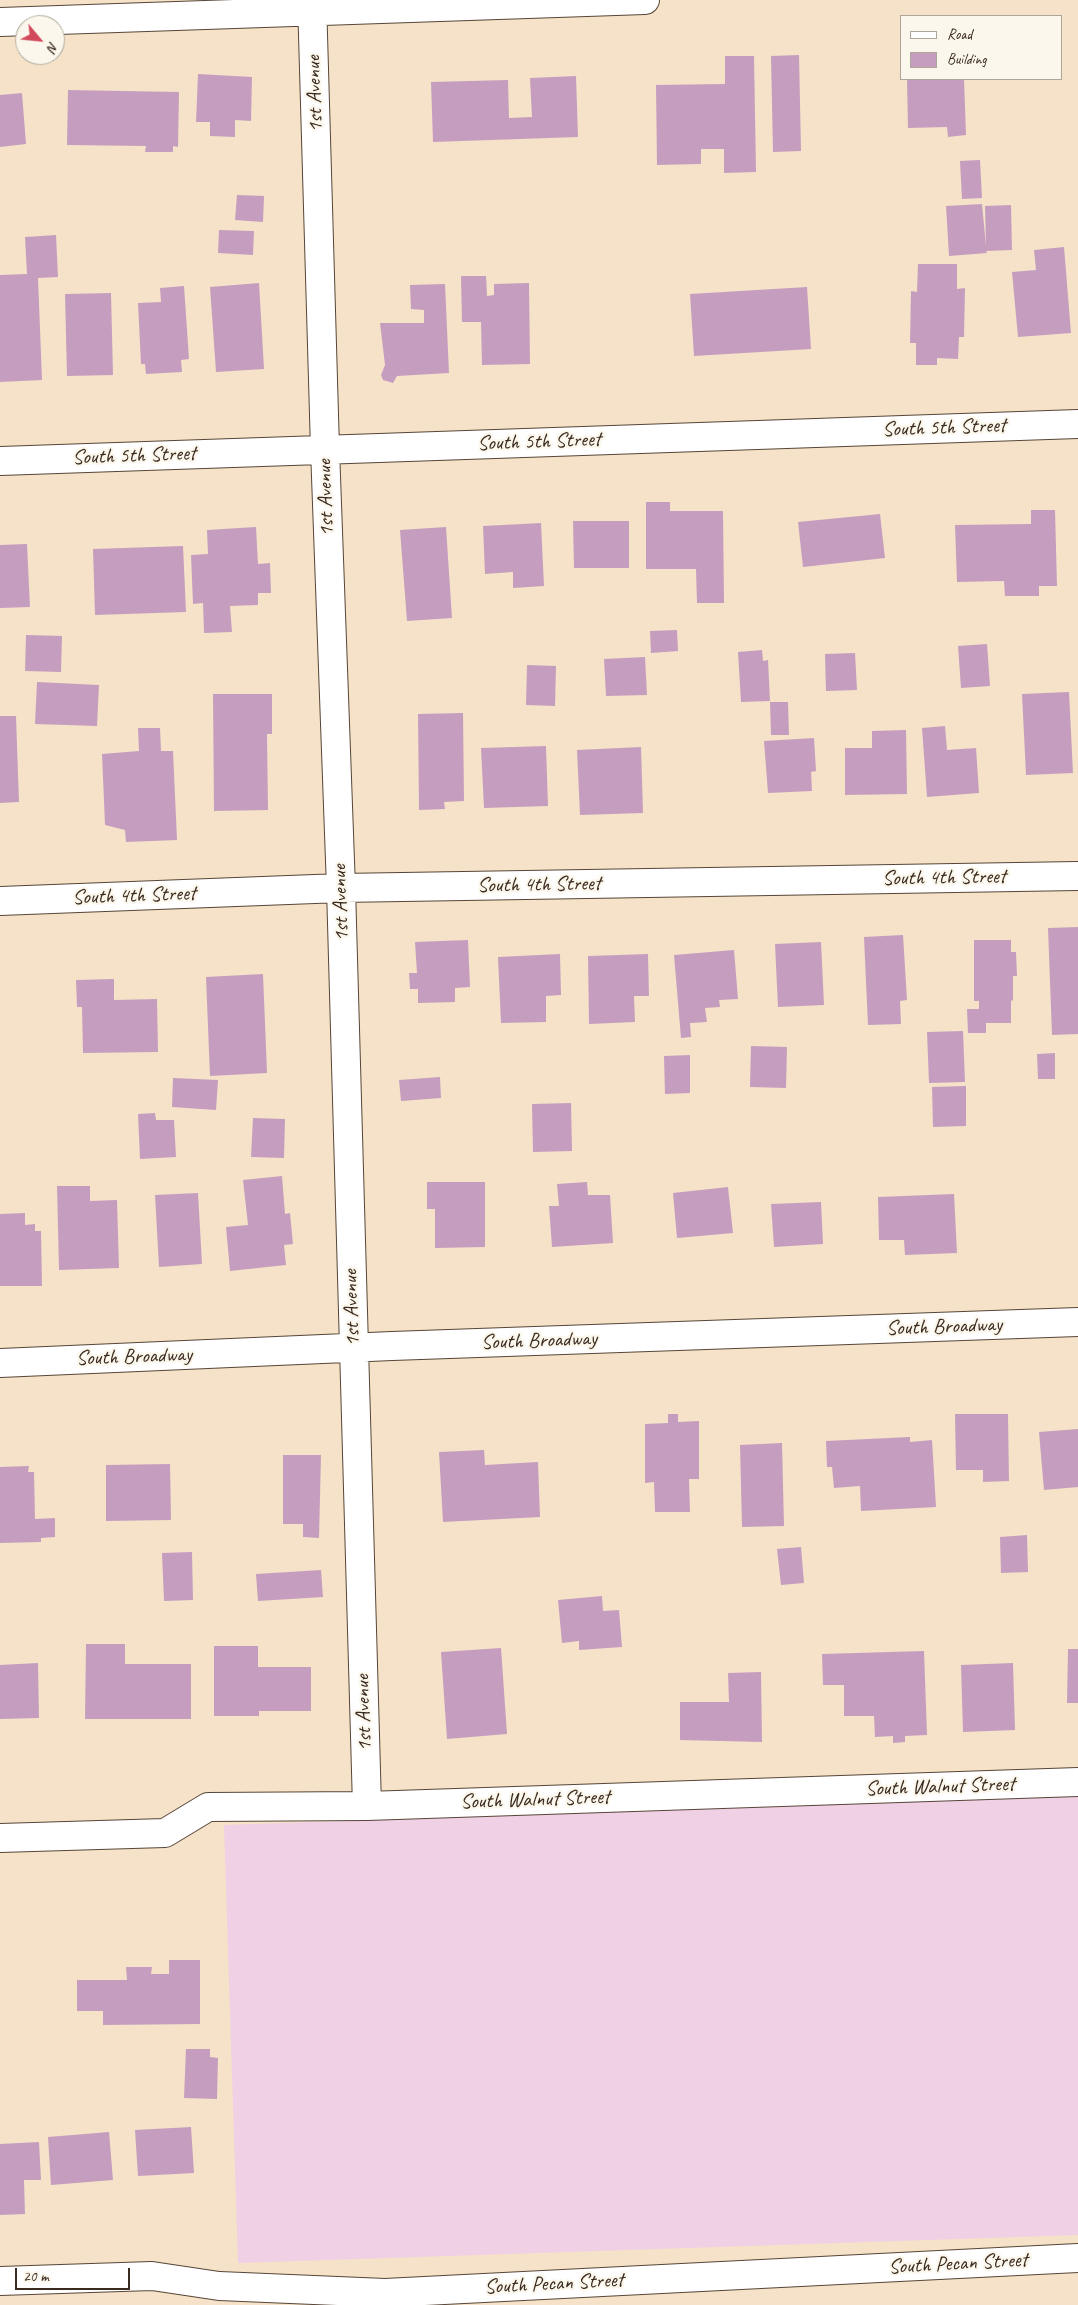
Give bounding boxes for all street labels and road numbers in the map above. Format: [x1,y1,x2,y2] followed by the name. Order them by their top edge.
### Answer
[301,55,329,133] street label: 1st Avenue
[882,413,1006,443] street label: South 5th Street
[477,427,601,457] street label: South 5th Street
[72,441,196,471] street label: South 5th Street
[312,459,340,537] street label: 1st Avenue
[327,864,355,942] street label: 1st Avenue
[882,864,1006,892] street label: South 4th Street
[477,871,601,899] street label: South 4th Street
[72,881,196,911] street label: South 4th Street
[338,1269,366,1347] street label: 1st Avenue
[886,1312,1002,1342] street label: South Broadway
[481,1326,597,1356] street label: South Broadway
[76,1342,192,1372] street label: South Broadway
[350,1674,378,1752] street label: 1st Avenue
[865,1772,1015,1802] street label: South Walnut Street
[460,1785,610,1815] street label: South Walnut Street
[888,2248,1028,2280] street label: South Pecan Street
[484,2268,624,2300] street label: South Pecan Street

